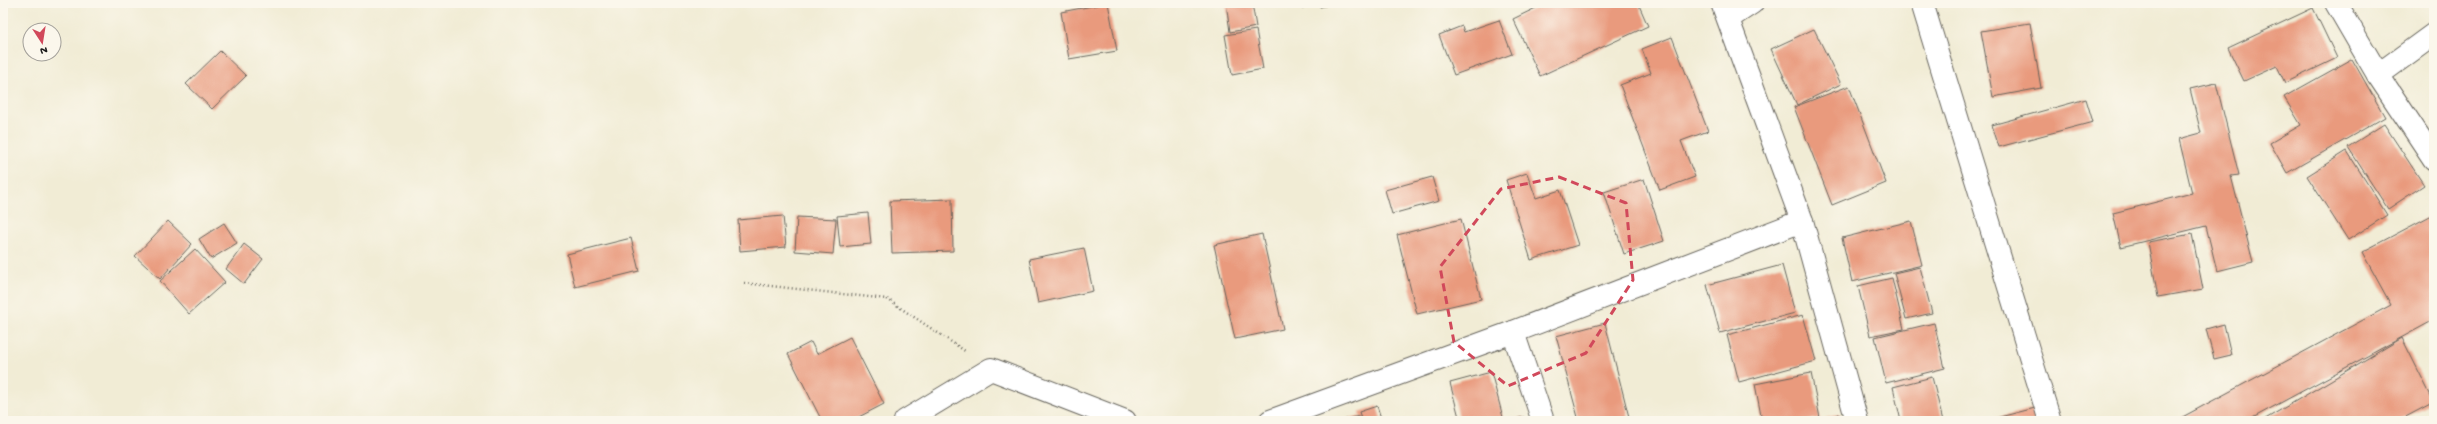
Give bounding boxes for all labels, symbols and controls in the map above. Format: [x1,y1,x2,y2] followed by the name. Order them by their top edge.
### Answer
[22,22,62,62] north arrow
[39,43,48,56] text: N

